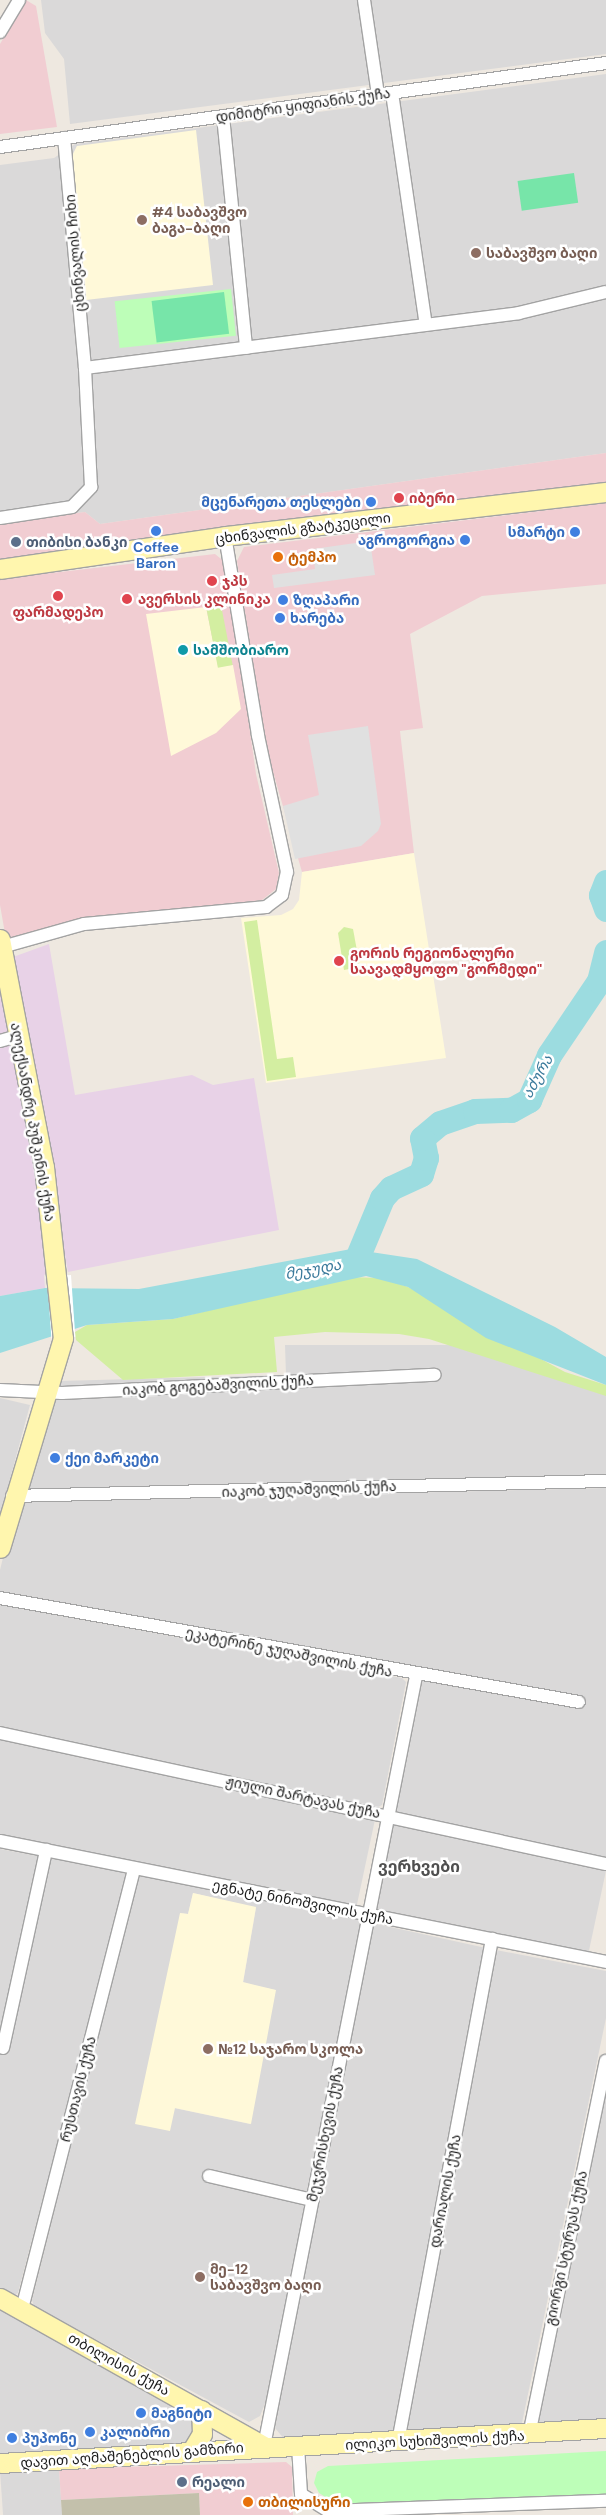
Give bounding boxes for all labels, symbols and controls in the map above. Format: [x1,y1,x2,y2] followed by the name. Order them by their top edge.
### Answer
[215,84,391,126] street label: დიმიტრი ყიფიანის ქუჩა
[61,194,89,312] street label: ცხინვალის ჩიხი
[152,204,247,236] place label: #4 საბავშვო ბაგა-ბაღი
[136,214,148,226] marker: #4 საბავშვო ბაგა-ბაღი
[486,245,597,261] place label: საბავშვო ბაღი
[470,247,482,259] marker: საბავშვო ბაღი
[409,490,455,506] place label: იბერი
[393,492,405,504] marker: იბერი
[201,494,361,510] place label: მცენარეთა თესლები
[365,496,377,508] marker: მცენარეთა თესლები
[214,509,392,547] street label: ცხინვალის გზატკეცილი
[508,524,565,540] place label: სმარტი
[150,525,162,537] marker: Coffee Baron
[569,526,581,538] marker: სმარტი
[358,532,455,548] place label: აგროგორგია
[26,534,127,550] place label: თიბისი ბანკი
[459,534,471,546] marker: აგროგორგია
[10,536,22,548] marker: თიბისი ბანკი
[133,539,179,572] place label: Coffee Baron
[288,549,337,565] place label: ტემპო
[272,551,284,563] marker: ტემპო
[222,573,248,589] place label: ჯპს
[206,575,218,587] marker: ჯპს
[52,590,64,602] marker: ფარმადეპო
[138,591,271,607] place label: ავერსის კლინიკა
[120,592,134,606] marker: ავერსის კლინიკა
[293,592,359,608] place label: ზღაპარი
[277,594,289,606] marker: ზღაპარი
[13,604,103,620] place label: ფარმადეპო
[290,610,344,626] place label: ხარება
[274,612,286,624] marker: ხარება
[193,642,289,658] place label: სამშობიარო
[177,644,189,656] marker: სამშობიარო
[350,945,542,978] place label: გორის რეგიონალური საავადმყოფო "გორმედი"
[332,954,346,968] marker: გორის რეგიონალური საავადმყოფო "გორმედი"
[7,1021,59,1223] street label: ალექსანდრე პუშკინის ქუჩა
[519,1052,557,1102] water label: აძურა
[284,1256,342,1284] water label: მეჯუდა
[122,1372,314,1398] street label: იაკობ გოგებაშვილის ქუჩა
[65,1450,159,1466] place label: ქეი მარკეტი
[49,1452,61,1464] marker: ქეი მარკეტი
[221,1478,397,1500] street label: იაკობ ჯუღაშვილის ქუჩა
[184,1624,394,1680] street label: ეკატერინე ჯუღაშვილის ქუჩა
[224,1772,382,1822] street label: ჟიული შარტავას ქუჩა
[378,1857,460,1877] district label: ვერხვები
[211,1876,395,1928] street label: ეგნატე ნინოშვილის ქუჩა
[57,2034,99,2144] street label: რუსთავის ქუჩა
[218,2041,363,2057] place label: №12 საჯარო სკოლა
[202,2043,214,2055] marker: №12 საჯარო სკოლა
[304,2065,346,2203] street label: მეჯვრისხევის ქუჩა
[426,2133,464,2249] street label: დარიალის ქუჩა
[541,2169,591,2327] street label: გიორგი სტურუას ქუჩა
[210,2261,321,2294] place label: მე-12 საბავშვო ბაღი
[194,2271,206,2283] marker: მე-12 საბავშვო ბაღი
[65,2329,173,2399] street label: თბილისის ქუჩა
[151,2405,212,2421] place label: მაგნიტი
[135,2407,147,2419] marker: მაგნიტი
[100,2424,170,2440] place label: კალიბრი
[84,2426,96,2438] marker: კალიბრი
[345,2427,525,2453] street label: ილიკო სუხიშვილის ქუჩა
[22,2430,77,2446] place label: პუპონე
[6,2432,18,2444] marker: პუპონე
[20,2439,244,2471] street label: დავით აღმაშენებლის გამზირი
[192,2474,245,2490] place label: რეალი
[176,2476,188,2488] marker: რეალი
[258,2494,350,2510] place label: თბილისური
[242,2496,254,2508] marker: თბილისური

